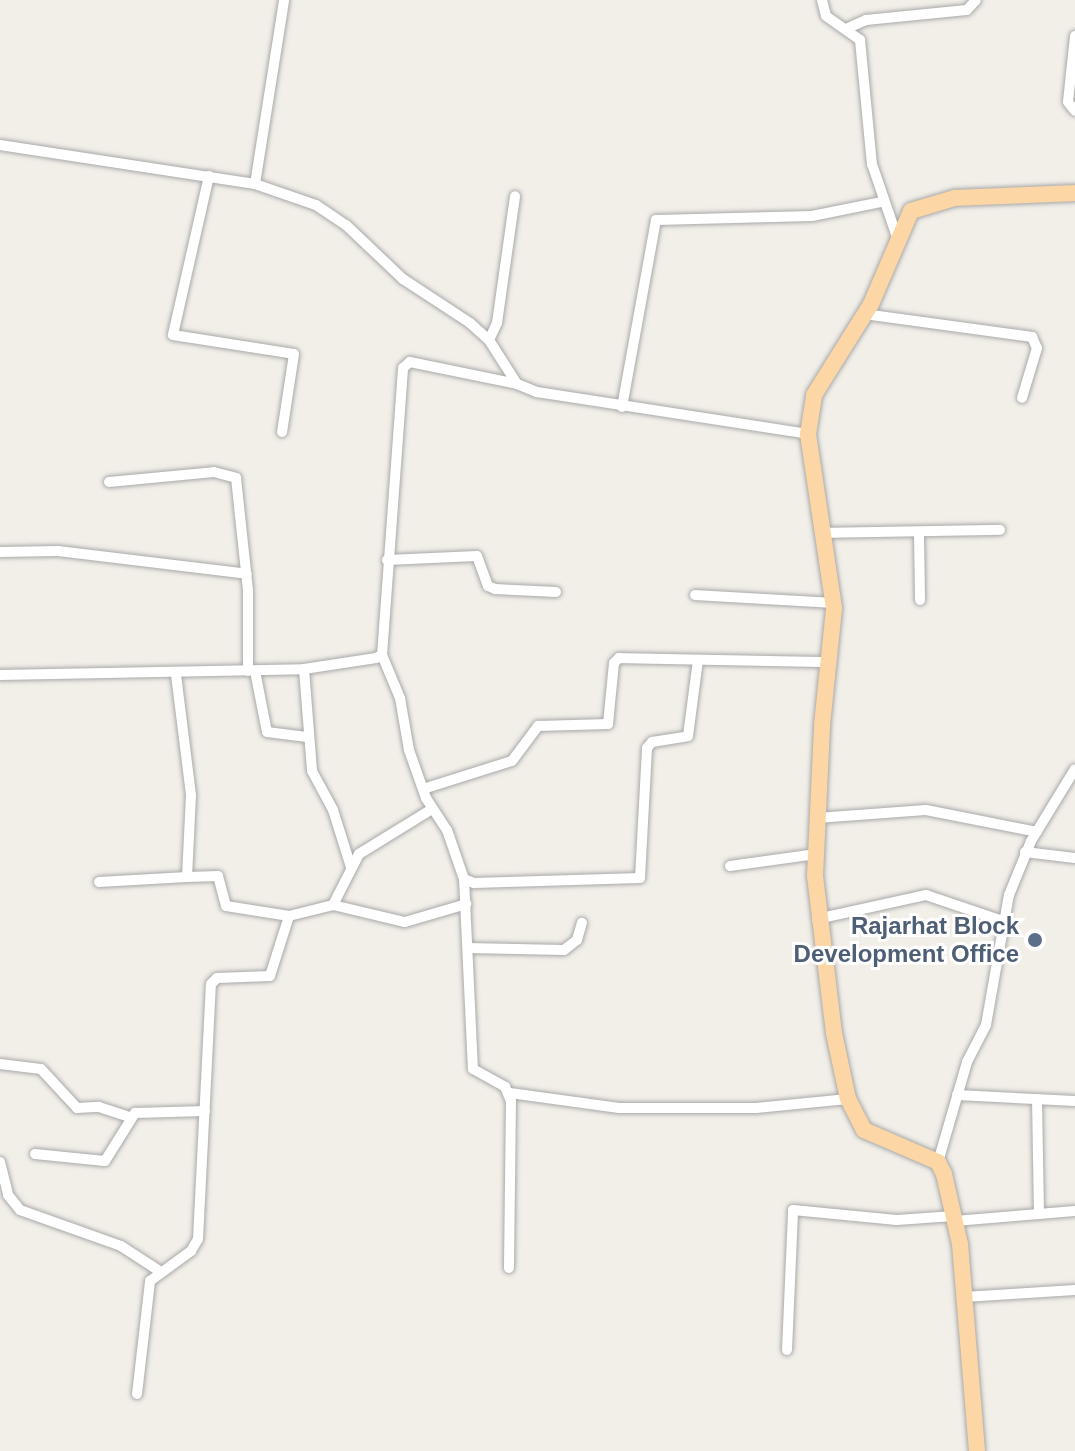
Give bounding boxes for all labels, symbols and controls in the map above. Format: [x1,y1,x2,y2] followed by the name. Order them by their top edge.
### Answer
[794,912,1019,968] place label: Rajarhat Block Development Office
[1026,931,1044,949] marker: Rajarhat Block Development Office

